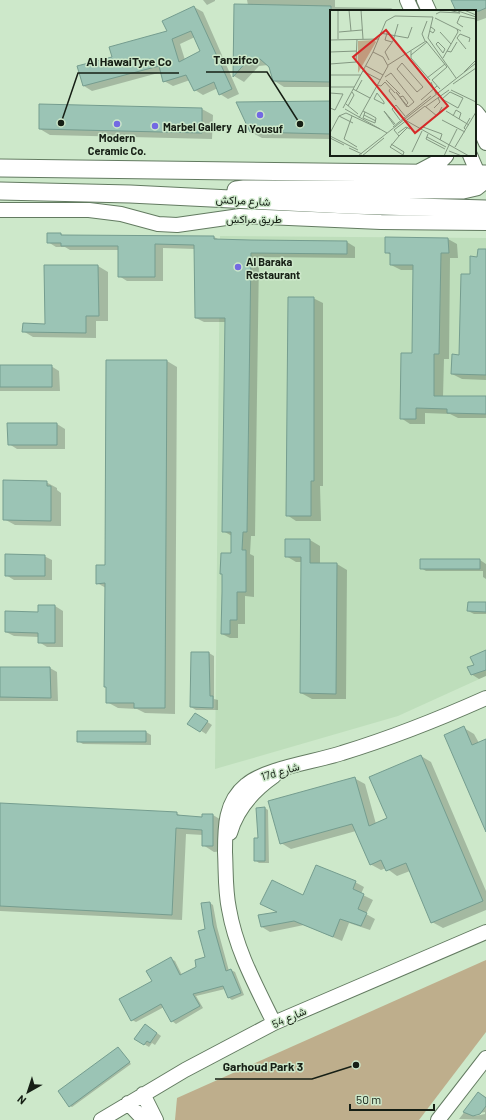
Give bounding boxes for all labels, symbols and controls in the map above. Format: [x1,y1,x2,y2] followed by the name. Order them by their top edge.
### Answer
[330,10,476,156] inset map
[206,48,267,72] callout: Tanzifco
[78,49,179,73] callout: Al HawaiTyre Co
[213,52,259,66] text: Tanzifco
[86,54,172,68] text: Al HawaiTyre Co
[255,110,265,120] marker: Al Yousuf
[112,119,122,129] marker: Modern Ceramic Co.
[163,120,232,133] place label: Marbel Gallery
[150,121,160,131] marker: Marbel Gallery
[237,122,283,135] place label: Al Yousuf
[88,131,146,157] place label: Modern Ceramic Co.
[215,192,271,210] street label: شارع مراكش
[226,212,282,226] street label: طريق مراكش
[246,255,300,281] place label: Al Baraka Restaurant
[233,262,243,272] marker: Al Baraka Restaurant
[259,759,302,785] street label: 17d شارع
[270,1004,309,1032] street label: شارع 54
[215,1055,312,1079] callout: Garhoud Park 3
[223,1059,303,1073] text: Garhoud Park 3
[8,1072,48,1112] north arrow
[350,1086,434,1112] scale bar
[356,1092,381,1106] text: 50 m
[14,1093,28,1108] text: N

